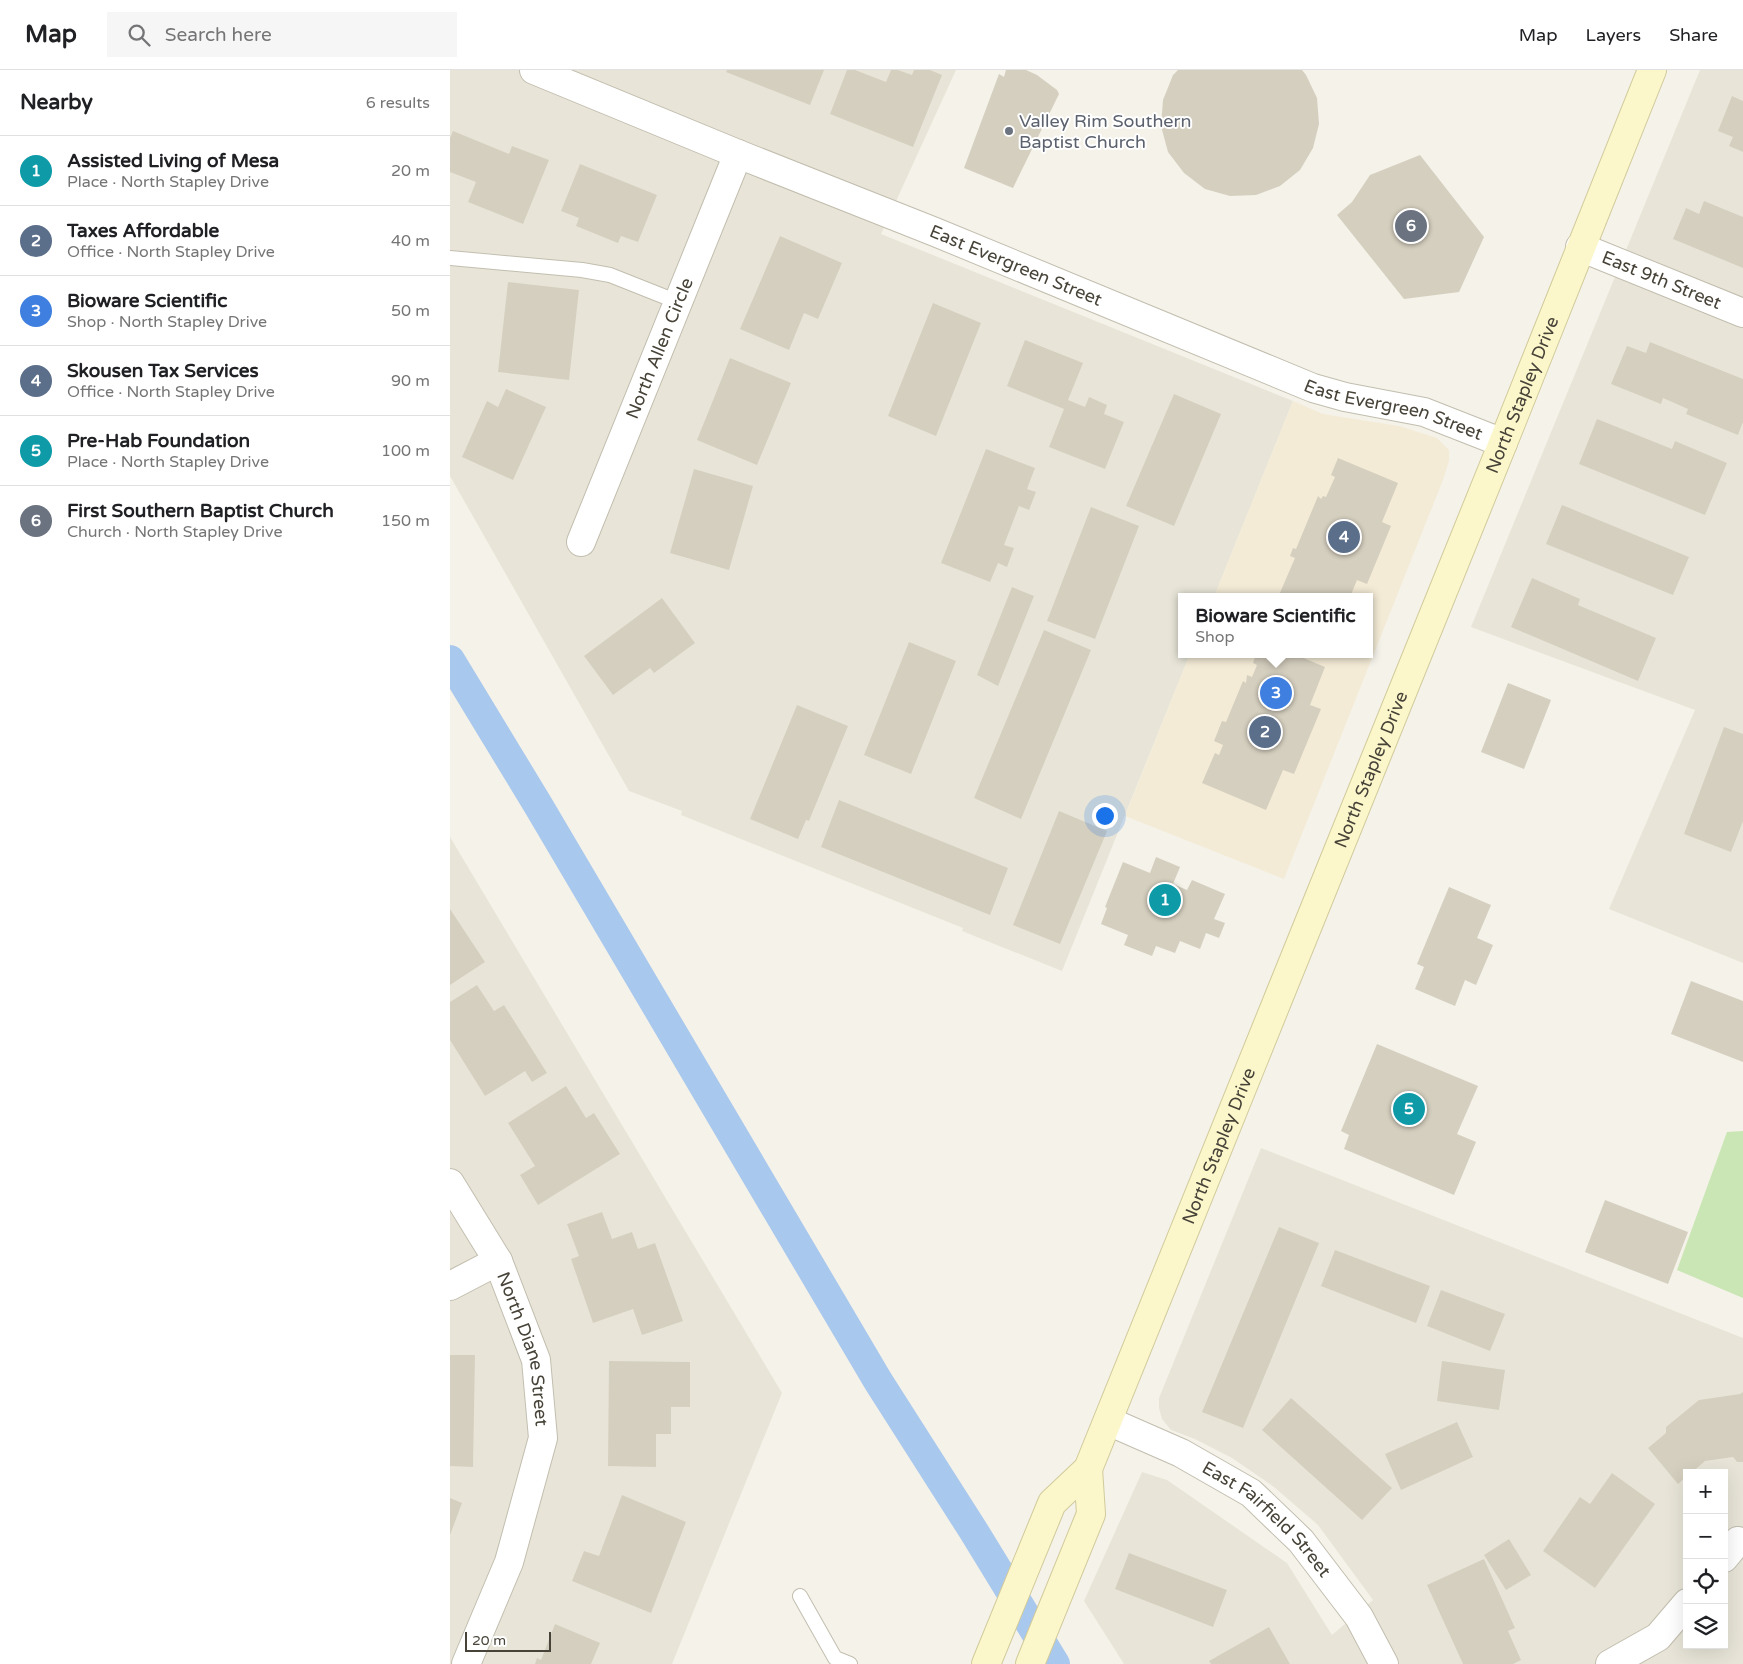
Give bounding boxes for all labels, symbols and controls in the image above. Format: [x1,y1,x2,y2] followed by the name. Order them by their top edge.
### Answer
[107,12,457,57] search box
[25,20,77,49] text: Map
[125,21,153,49] icon: search
[165,24,272,46] text: Search here
[1519,24,1558,46] text: Map
[1586,24,1641,46] text: Layers
[1669,24,1718,46] text: Share
[20,90,93,115] text: Nearby
[366,93,430,113] text: 6 results
[1019,110,1191,153] place label: Valley Rim Southern Baptist Church
[1003,125,1015,137] marker: Valley Rim Southern Baptist Church
[67,150,279,172] text: Assisted Living of Mesa
[31,161,41,181] text: 1
[391,161,430,181] text: 20 m
[67,172,269,192] text: Place · North Stapley Drive
[1395,207,1427,245] pin: 6
[67,220,219,242] text: Taxes Affordable
[926,220,1106,311] street label: East Evergreen Street
[31,231,41,251] text: 2
[391,231,430,251] text: 40 m
[67,242,275,262] text: Office · North Stapley Drive
[1599,246,1725,314] street label: East 9th Street
[621,274,698,422] street label: North Allen Circle
[67,290,227,312] text: Bioware Scientific
[31,301,41,321] text: 3
[391,301,430,321] text: 50 m
[67,312,267,332] text: Shop · North Stapley Drive
[1481,313,1563,477] street label: North Stapley Drive
[67,360,259,382] text: Skousen Tax Services
[31,371,41,391] text: 4
[391,371,430,391] text: 90 m
[1301,374,1486,445] street label: East Evergreen Street
[67,382,275,402] text: Office · North Stapley Drive
[67,430,250,452] text: Pre-Hab Foundation
[31,441,41,461] text: 5
[381,441,430,461] text: 100 m
[67,452,269,472] text: Place · North Stapley Drive
[67,500,334,522] text: First Southern Baptist Church
[31,511,41,531] text: 6
[381,511,430,531] text: 150 m
[1328,518,1360,556] pin: 4
[67,522,283,542] text: Church · North Stapley Drive
[1178,593,1373,658] popup
[1195,605,1356,627] text: Bioware Scientific
[1195,627,1235,647] text: Shop
[1260,674,1292,712] pin: 3
[1329,688,1412,851] street label: North Stapley Drive
[1249,713,1281,751] pin: 2
[1092,803,1118,829] your location
[1149,881,1181,919] pin: 1
[1177,1064,1260,1227] street label: North Stapley Drive
[1393,1090,1425,1128] pin: 5
[492,1269,553,1427] street label: North Diane Street
[1198,1456,1336,1582] street label: East Fairfield Street
[1683,1469,1728,1649] map controls
[1683,1469,1728,1514] button: +
[1683,1514,1728,1559] button: −
[1683,1559,1728,1604] button: locate
[1683,1604,1728,1649] button: layers
[465,1629,551,1652] scale bar
[472,1632,506,1649] text: 20 m

